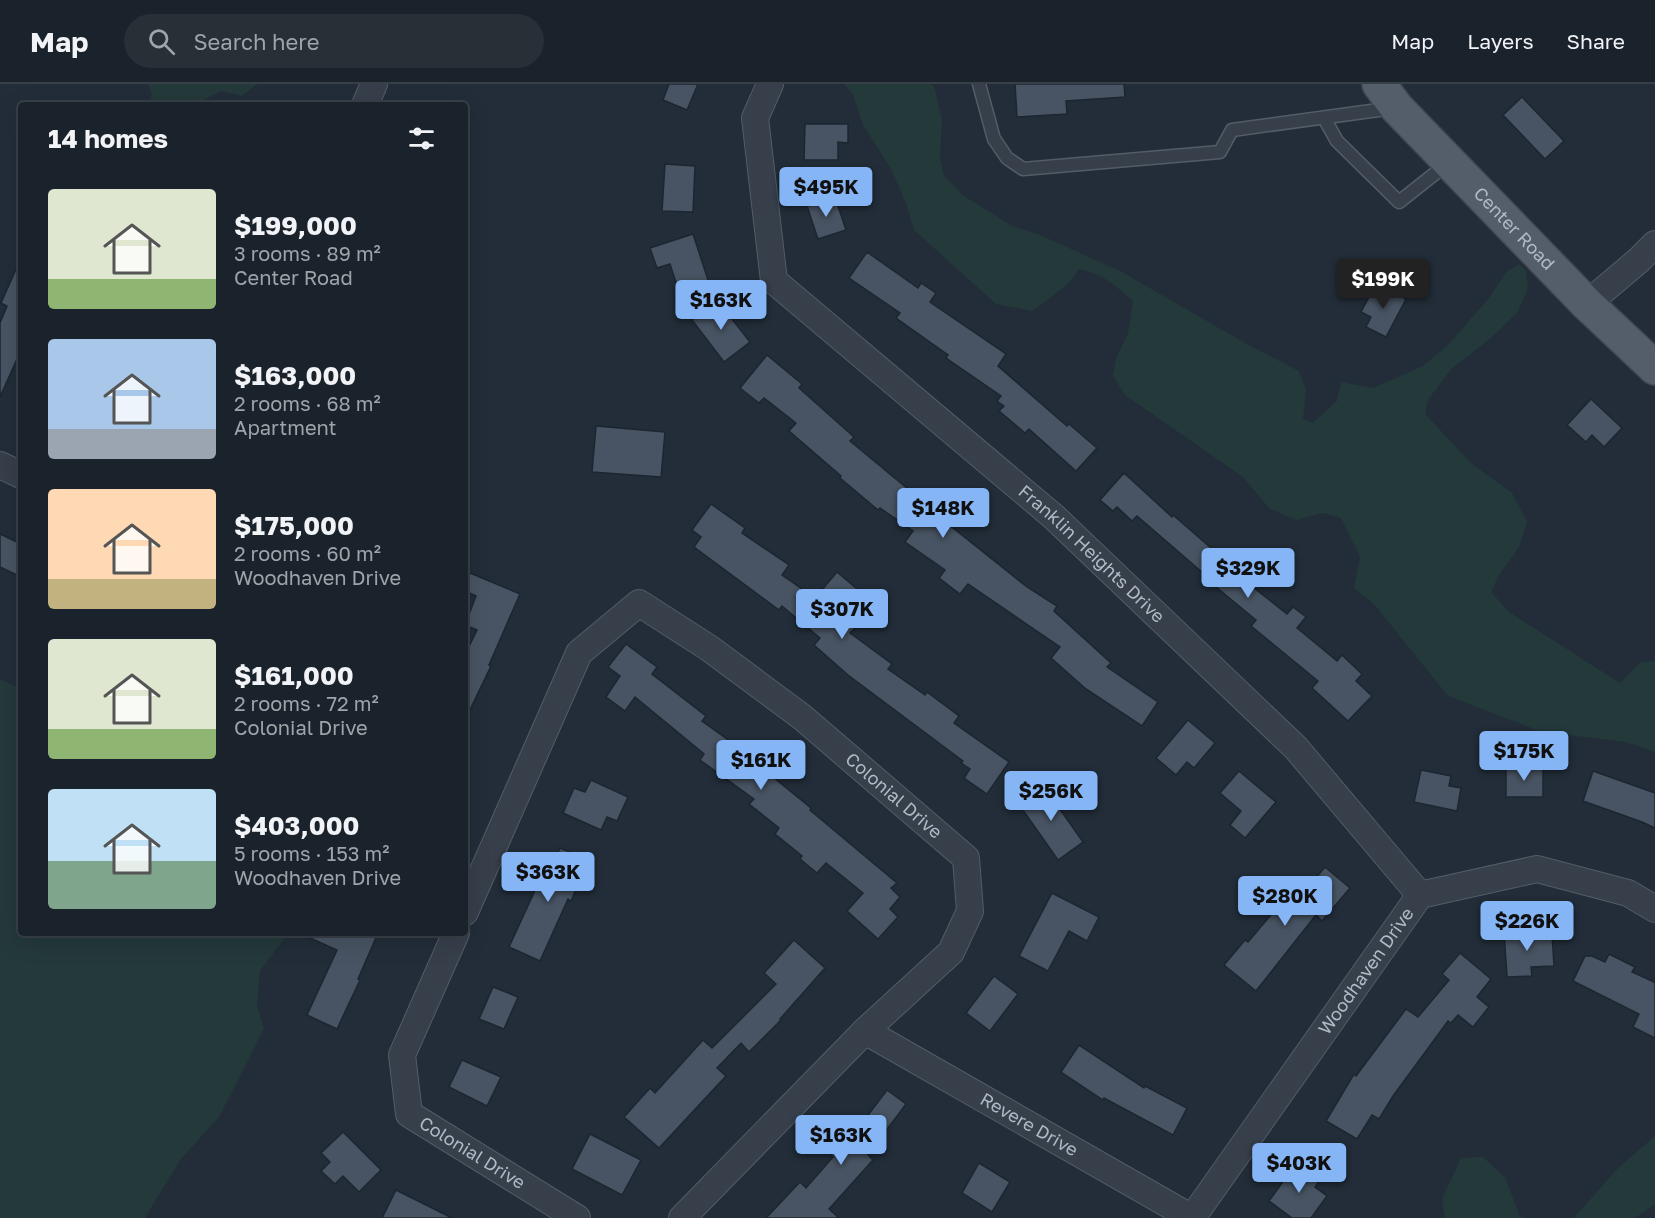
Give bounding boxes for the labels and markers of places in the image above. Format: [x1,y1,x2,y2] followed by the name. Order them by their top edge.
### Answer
[784,167,868,218] pin: $495K
[1341,259,1425,310] pin: $199K
[679,280,763,331] pin: $163K
[901,488,985,539] pin: $148K
[1206,548,1290,599] pin: $329K
[800,589,884,640] pin: $307K
[1482,731,1566,782] pin: $175K
[719,740,803,791] pin: $161K
[1009,771,1093,822] pin: $256K
[506,852,590,903] pin: $363K
[1243,876,1327,927] pin: $280K
[1485,901,1569,952] pin: $226K
[799,1115,883,1166] pin: $163K
[1257,1143,1341,1194] pin: $403K

